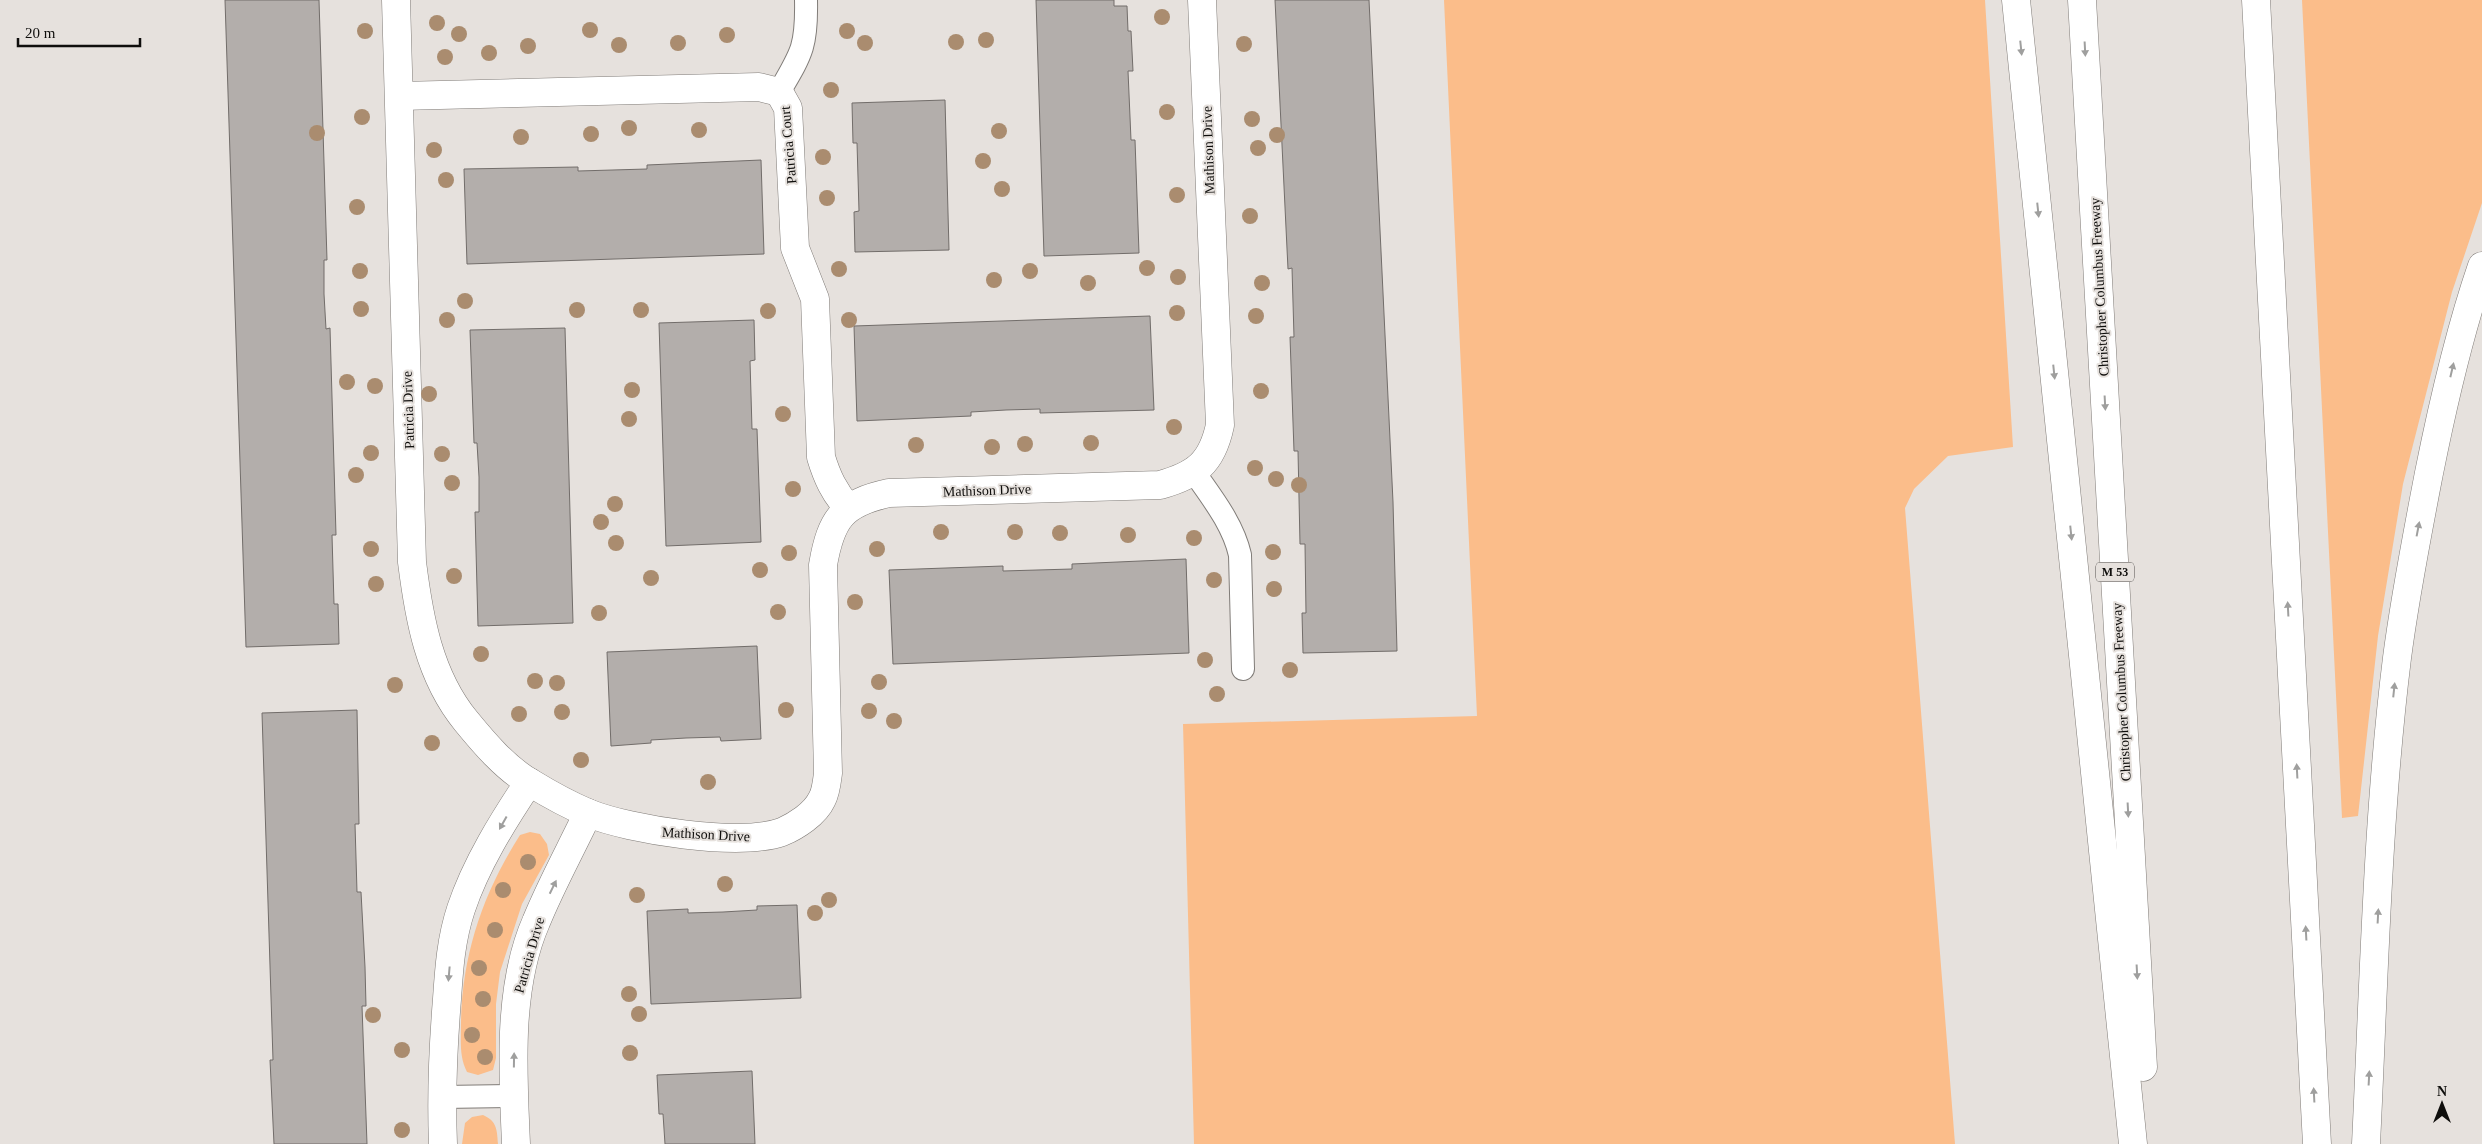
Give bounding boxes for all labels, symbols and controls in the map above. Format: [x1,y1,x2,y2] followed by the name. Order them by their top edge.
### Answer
[18,15,140,47] scale bar
[25,25,56,41] text: 20 m
[2017,41,2025,57] one-way arrow
[2082,41,2090,57] one-way arrow
[778,105,799,185] street label: Patricia Court
[1199,106,1218,194] street label: Mathison Drive
[2087,197,2112,377] street label: Christopher Columbus Freeway
[2034,202,2042,218] one-way arrow
[2448,362,2456,377] one-way arrow
[2050,364,2058,380] one-way arrow
[400,371,417,449] street label: Patricia Drive
[2102,395,2110,411] one-way arrow
[943,481,1031,500] street label: Mathison Drive
[2415,521,2423,537] one-way arrow
[2067,526,2075,542] one-way arrow
[2096,562,2134,582] road number: M 53
[2284,600,2292,616] one-way arrow
[2109,602,2134,782] street label: Christopher Columbus Freeway
[2390,681,2398,697] one-way arrow
[2292,763,2300,779] one-way arrow
[2125,802,2133,818] one-way arrow
[499,816,507,830] one-way arrow
[662,825,750,844] street label: Mathison Drive
[550,880,558,894] one-way arrow
[2374,907,2382,923] one-way arrow
[512,916,547,995] street label: Patricia Drive
[2301,925,2309,941] one-way arrow
[2134,964,2142,980] one-way arrow
[445,967,453,983] one-way arrow
[510,1052,518,1068] one-way arrow
[2366,1070,2374,1086] one-way arrow
[2417,1079,2467,1129] north arrow
[2437,1084,2447,1099] text: N
[2310,1087,2318,1103] one-way arrow

